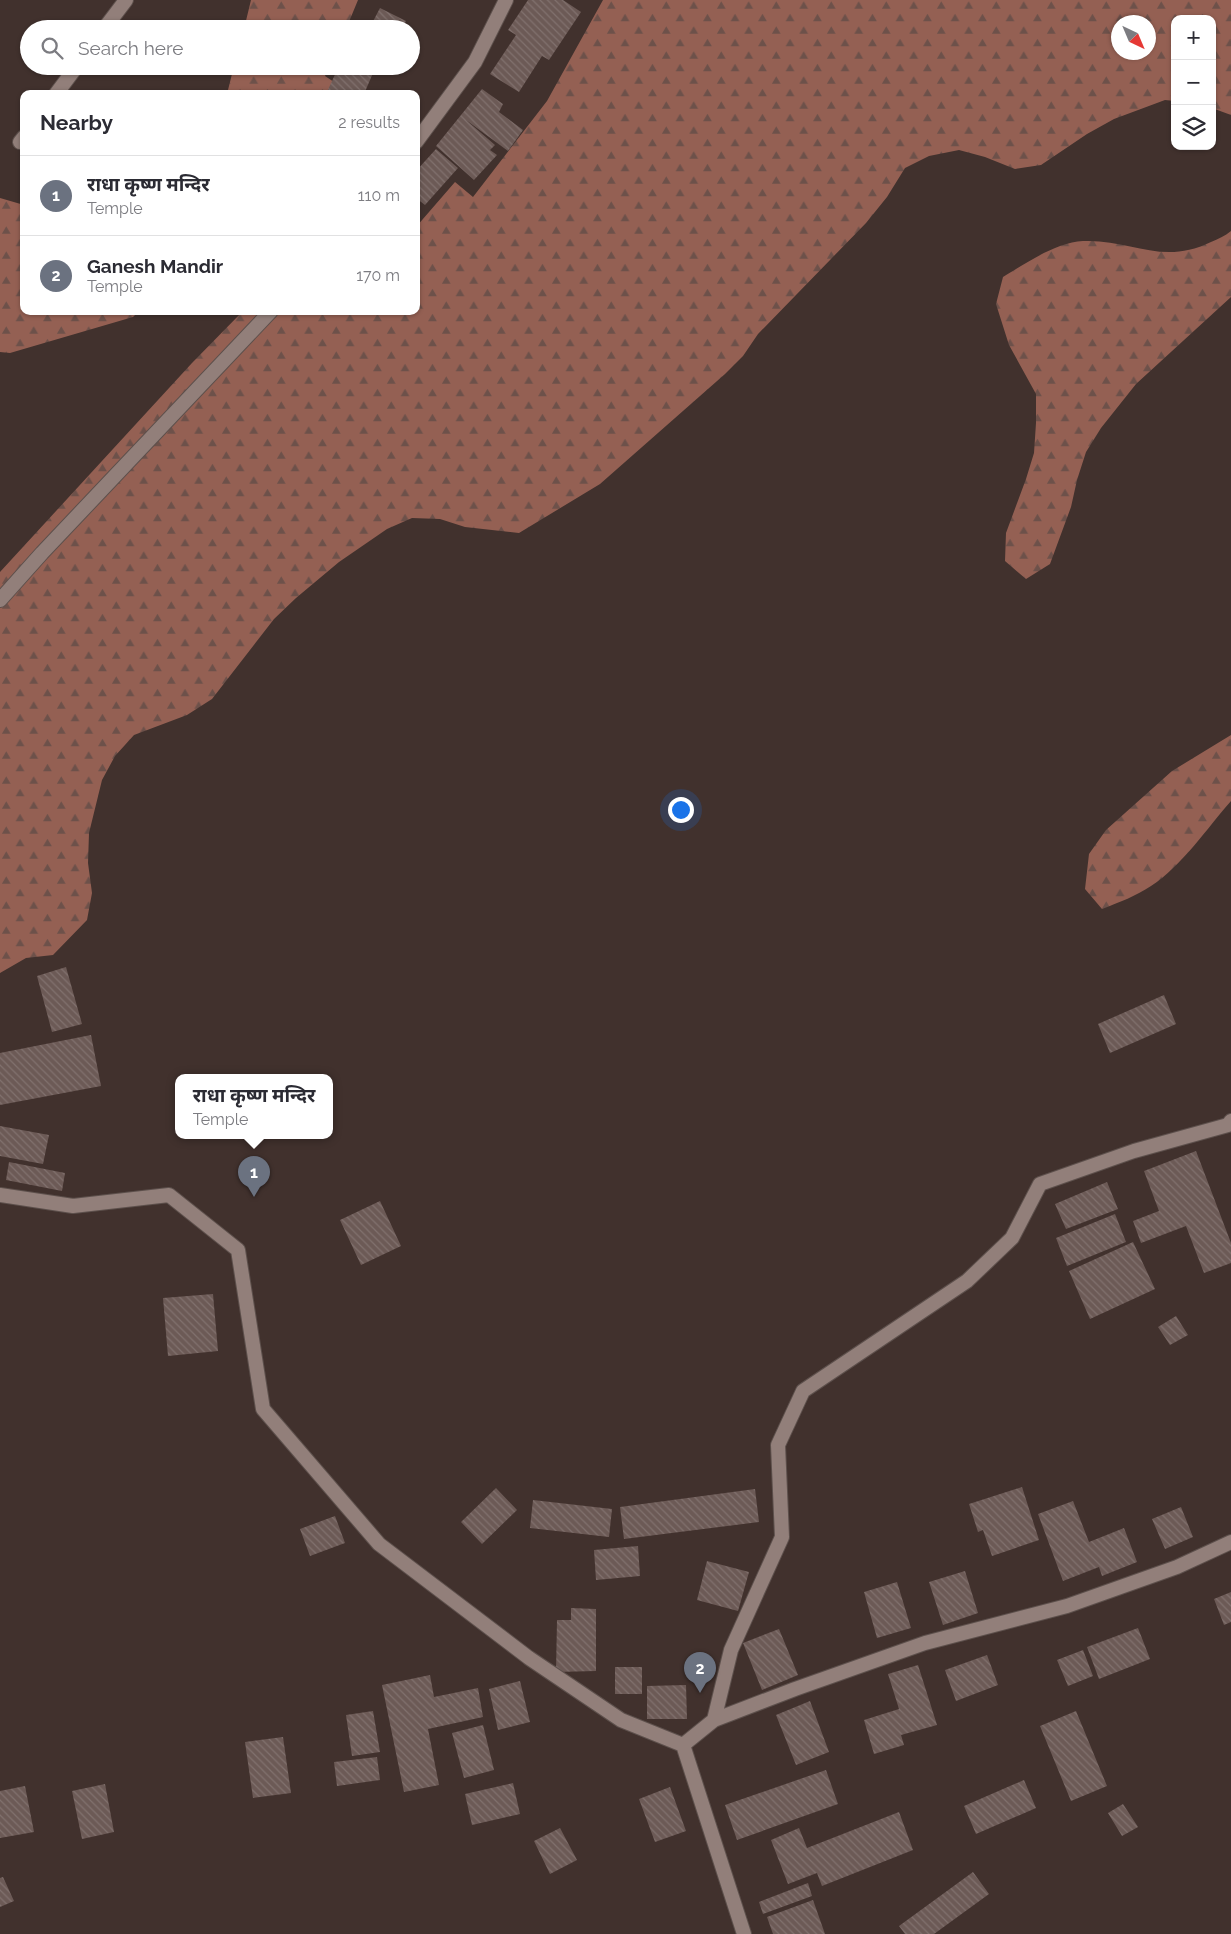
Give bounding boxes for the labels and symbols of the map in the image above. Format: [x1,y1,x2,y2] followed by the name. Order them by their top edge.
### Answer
[1111,15,1156,60] north arrow
[668,797,694,823] your location
[238,1156,270,1197] pin: 1
[684,1652,716,1693] pin: 2

